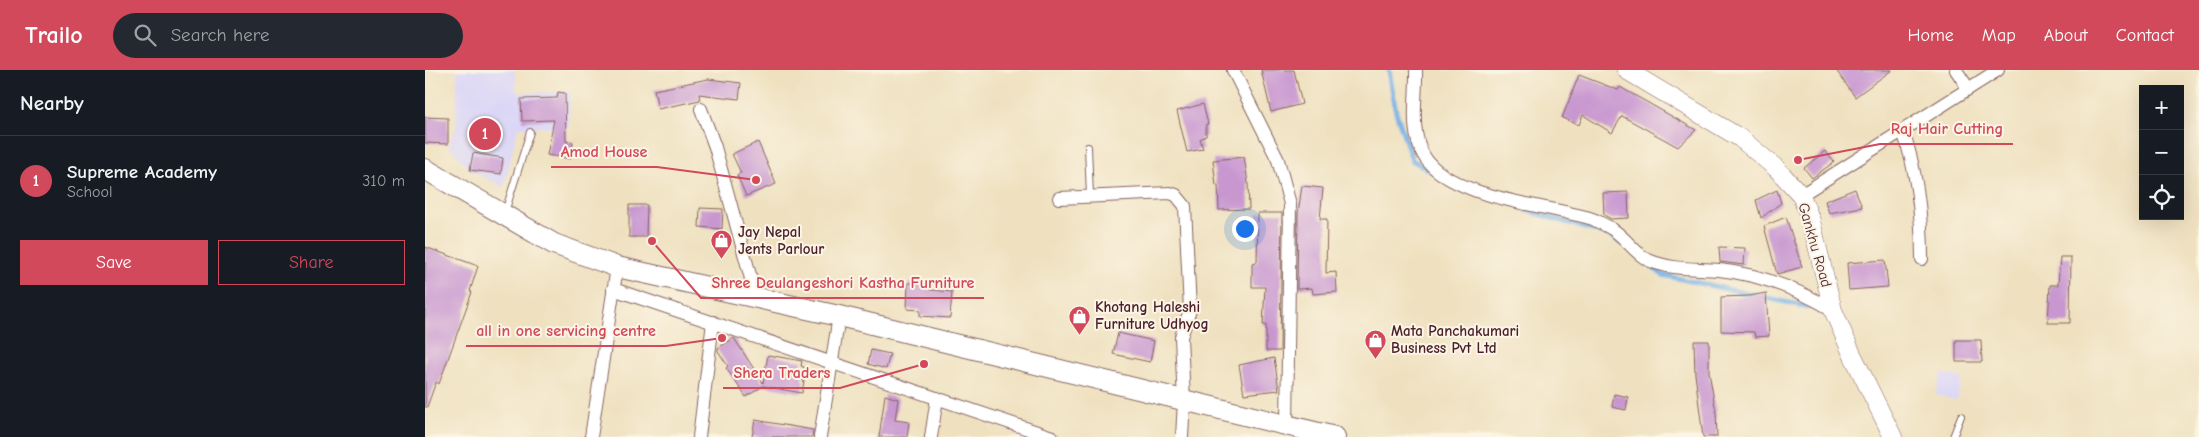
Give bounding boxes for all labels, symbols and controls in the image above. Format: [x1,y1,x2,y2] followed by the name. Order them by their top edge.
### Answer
[113,13,463,58] search box
[25,21,83,49] text: Trailo
[131,21,159,49] icon: search
[171,24,270,46] text: Search here
[1907,25,1954,46] text: Home
[1982,25,2016,46] text: Map
[2044,25,2088,46] text: About
[2116,25,2174,46] text: Contact
[2139,85,2184,220] map controls
[2139,85,2184,130] button: +
[20,91,84,115] text: Nearby
[1880,113,2013,144] callout: Raj Hair Cutting
[469,115,501,153] pin: 1
[1891,120,2003,138] text: Raj Hair Cutting
[2139,130,2184,175] button: −
[551,136,657,167] callout: Amod House
[561,143,647,161] text: Amod House
[67,161,217,183] text: Supreme Academy
[33,172,39,190] text: 1
[362,172,405,190] text: 310 m
[2139,175,2184,220] button: locate
[67,183,113,201] text: School
[1794,201,1836,289] street label: Gankhu Road
[1232,216,1258,242] your location
[738,223,824,258] place label: Jay Nepal Jents Parlour
[710,229,734,260] shop icon: Jay Nepal Jents Parlour
[20,240,208,285] button: Save
[218,240,405,285] button: Share
[701,267,984,298] callout: Shree Deulangeshori Kastha Furniture
[712,274,975,292] text: Shree Deulangeshori Kastha Furniture
[1095,298,1209,333] place label: Khotang Haleshi Furniture Udhyog
[1067,304,1091,335] shop icon: Khotang Haleshi Furniture Udhyog
[466,315,666,346] callout: all in one servicing centre
[476,322,656,340] text: all in one servicing centre
[1391,322,1519,357] place label: Mata Panchakumari Business Pvt Ltd
[1363,328,1387,359] shop icon: Mata Panchakumari Business Pvt Ltd
[723,357,840,388] callout: Shera Traders
[734,364,831,382] text: Shera Traders

